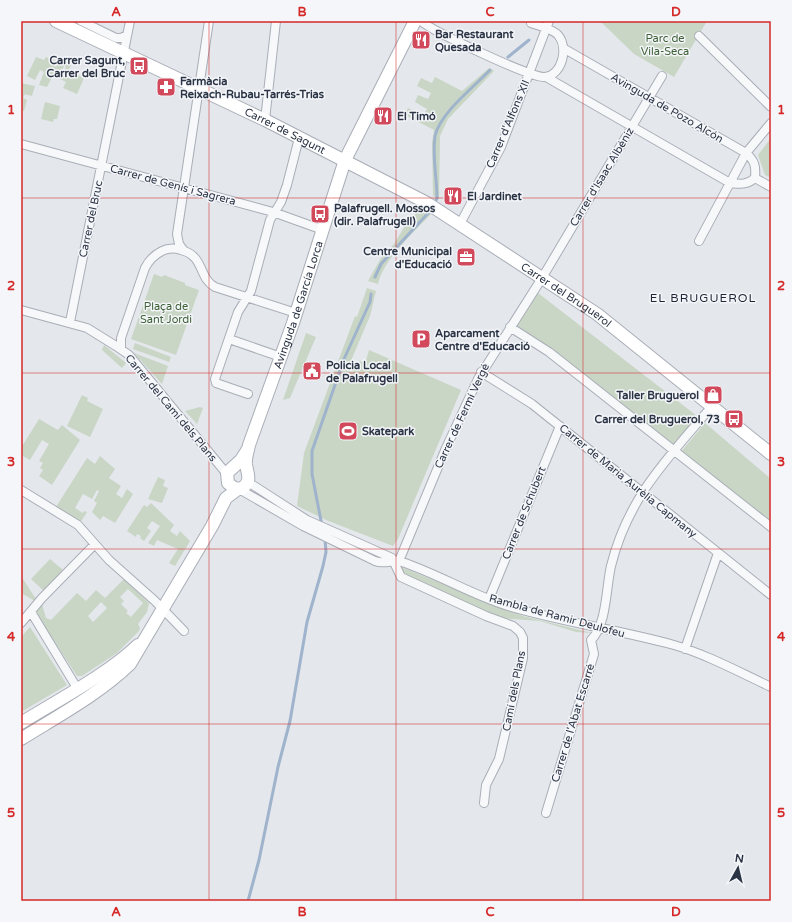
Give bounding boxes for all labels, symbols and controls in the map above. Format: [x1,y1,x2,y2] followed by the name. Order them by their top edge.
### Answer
[111,4,121,20] text: A
[297,4,307,20] text: B
[485,4,495,20] text: C
[671,4,681,20] text: D
[435,28,514,54] place label: Bar Restaurant Quesada
[410,29,432,51] restaurant icon: Bar Restaurant Quesada
[641,32,689,58] park label: Parc de Vila-Seca
[47,54,125,80] place label: Carrer Sagunt, Carrer del Bruc
[128,55,150,77] bus stop icon: Carrer Sagunt, Carrer del Bruc
[608,70,726,146] street label: Avinguda de Pozo Alcón
[180,75,325,101] place label: Farmàcia Reixach-Rubau-Tarrés-Trias
[155,76,177,98] pharmacy icon: Farmàcia Reixach-Rubau-Tarrés-Trias
[484,78,532,170] street label: Carrer d'Alfons XII
[7,102,15,118] text: 1
[777,102,785,118] text: 1
[243,105,328,156] street label: Carrer de Sagunt
[372,105,394,127] restaurant icon: El Timó
[397,110,436,123] place label: El Timó
[567,125,637,229] street label: Carrer d'Isaac Albéniz
[109,162,237,208] street label: Carrer de Genís i Sagrera
[76,179,106,259] street label: Carrer del Bruc
[442,185,464,207] restaurant icon: El Jardinet
[467,190,523,203] place label: El Jardinet
[334,202,436,229] place label: Palafrugell. Mossos (dir. Palafrugell)
[309,203,331,225] bus stop icon: Palafrugell. Mossos (dir. Palafrugell)
[271,239,325,371] street label: Avinguda de García Lorca
[363,245,452,271] place label: Centre Municipal d'Educació
[455,246,477,268] office icon: Centre Municipal d'Educació
[519,260,614,330] street label: Carrer del Bruguerol
[7,278,15,294] text: 2
[777,278,785,294] text: 2
[650,291,756,305] district label: EL BRUGUEROL
[140,300,192,326] park label: Plaça de Sant Jordi
[435,327,530,353] place label: Aparcament Centre d'Educació
[410,328,432,350] parking icon: Aparcament Centre d'Educació
[122,352,220,464] street label: Carrer del Camí dels Plans
[326,359,398,386] place label: Policia Local de Palafrugell
[301,360,323,382] public building icon: Policia Local de Palafrugell
[432,361,492,471] street label: Carrer de Fermí Vergé
[702,384,724,406] shop icon: Taller Bruguerol
[615,389,699,403] place label: Taller Bruguerol
[723,408,745,430] bus stop icon: Carrer del Bruguerol, 73
[595,413,720,427] place label: Carrer del Bruguerol, 73
[337,420,359,442] sports icon: Skatepark
[557,421,700,541] street label: Carrer de Maria Aurèlia Capmany
[362,425,414,439] place label: Skatepark
[7,454,15,470] text: 3
[777,454,785,470] text: 3
[499,465,549,561] street label: Carrer de Schubert
[488,592,626,640] street label: Rambla de Ramir Deulofeu
[7,629,16,645] text: 4
[777,629,786,645] text: 4
[500,650,528,732] street label: Camí dels Plans
[549,662,597,784] street label: Carrer de l'Abat Escarré
[7,805,15,821] text: 5
[777,805,785,821] text: 5
[718,848,758,888] north arrow
[734,852,745,866] text: N
[111,904,121,920] text: A
[297,904,307,920] text: B
[485,904,495,920] text: C
[671,904,681,920] text: D

